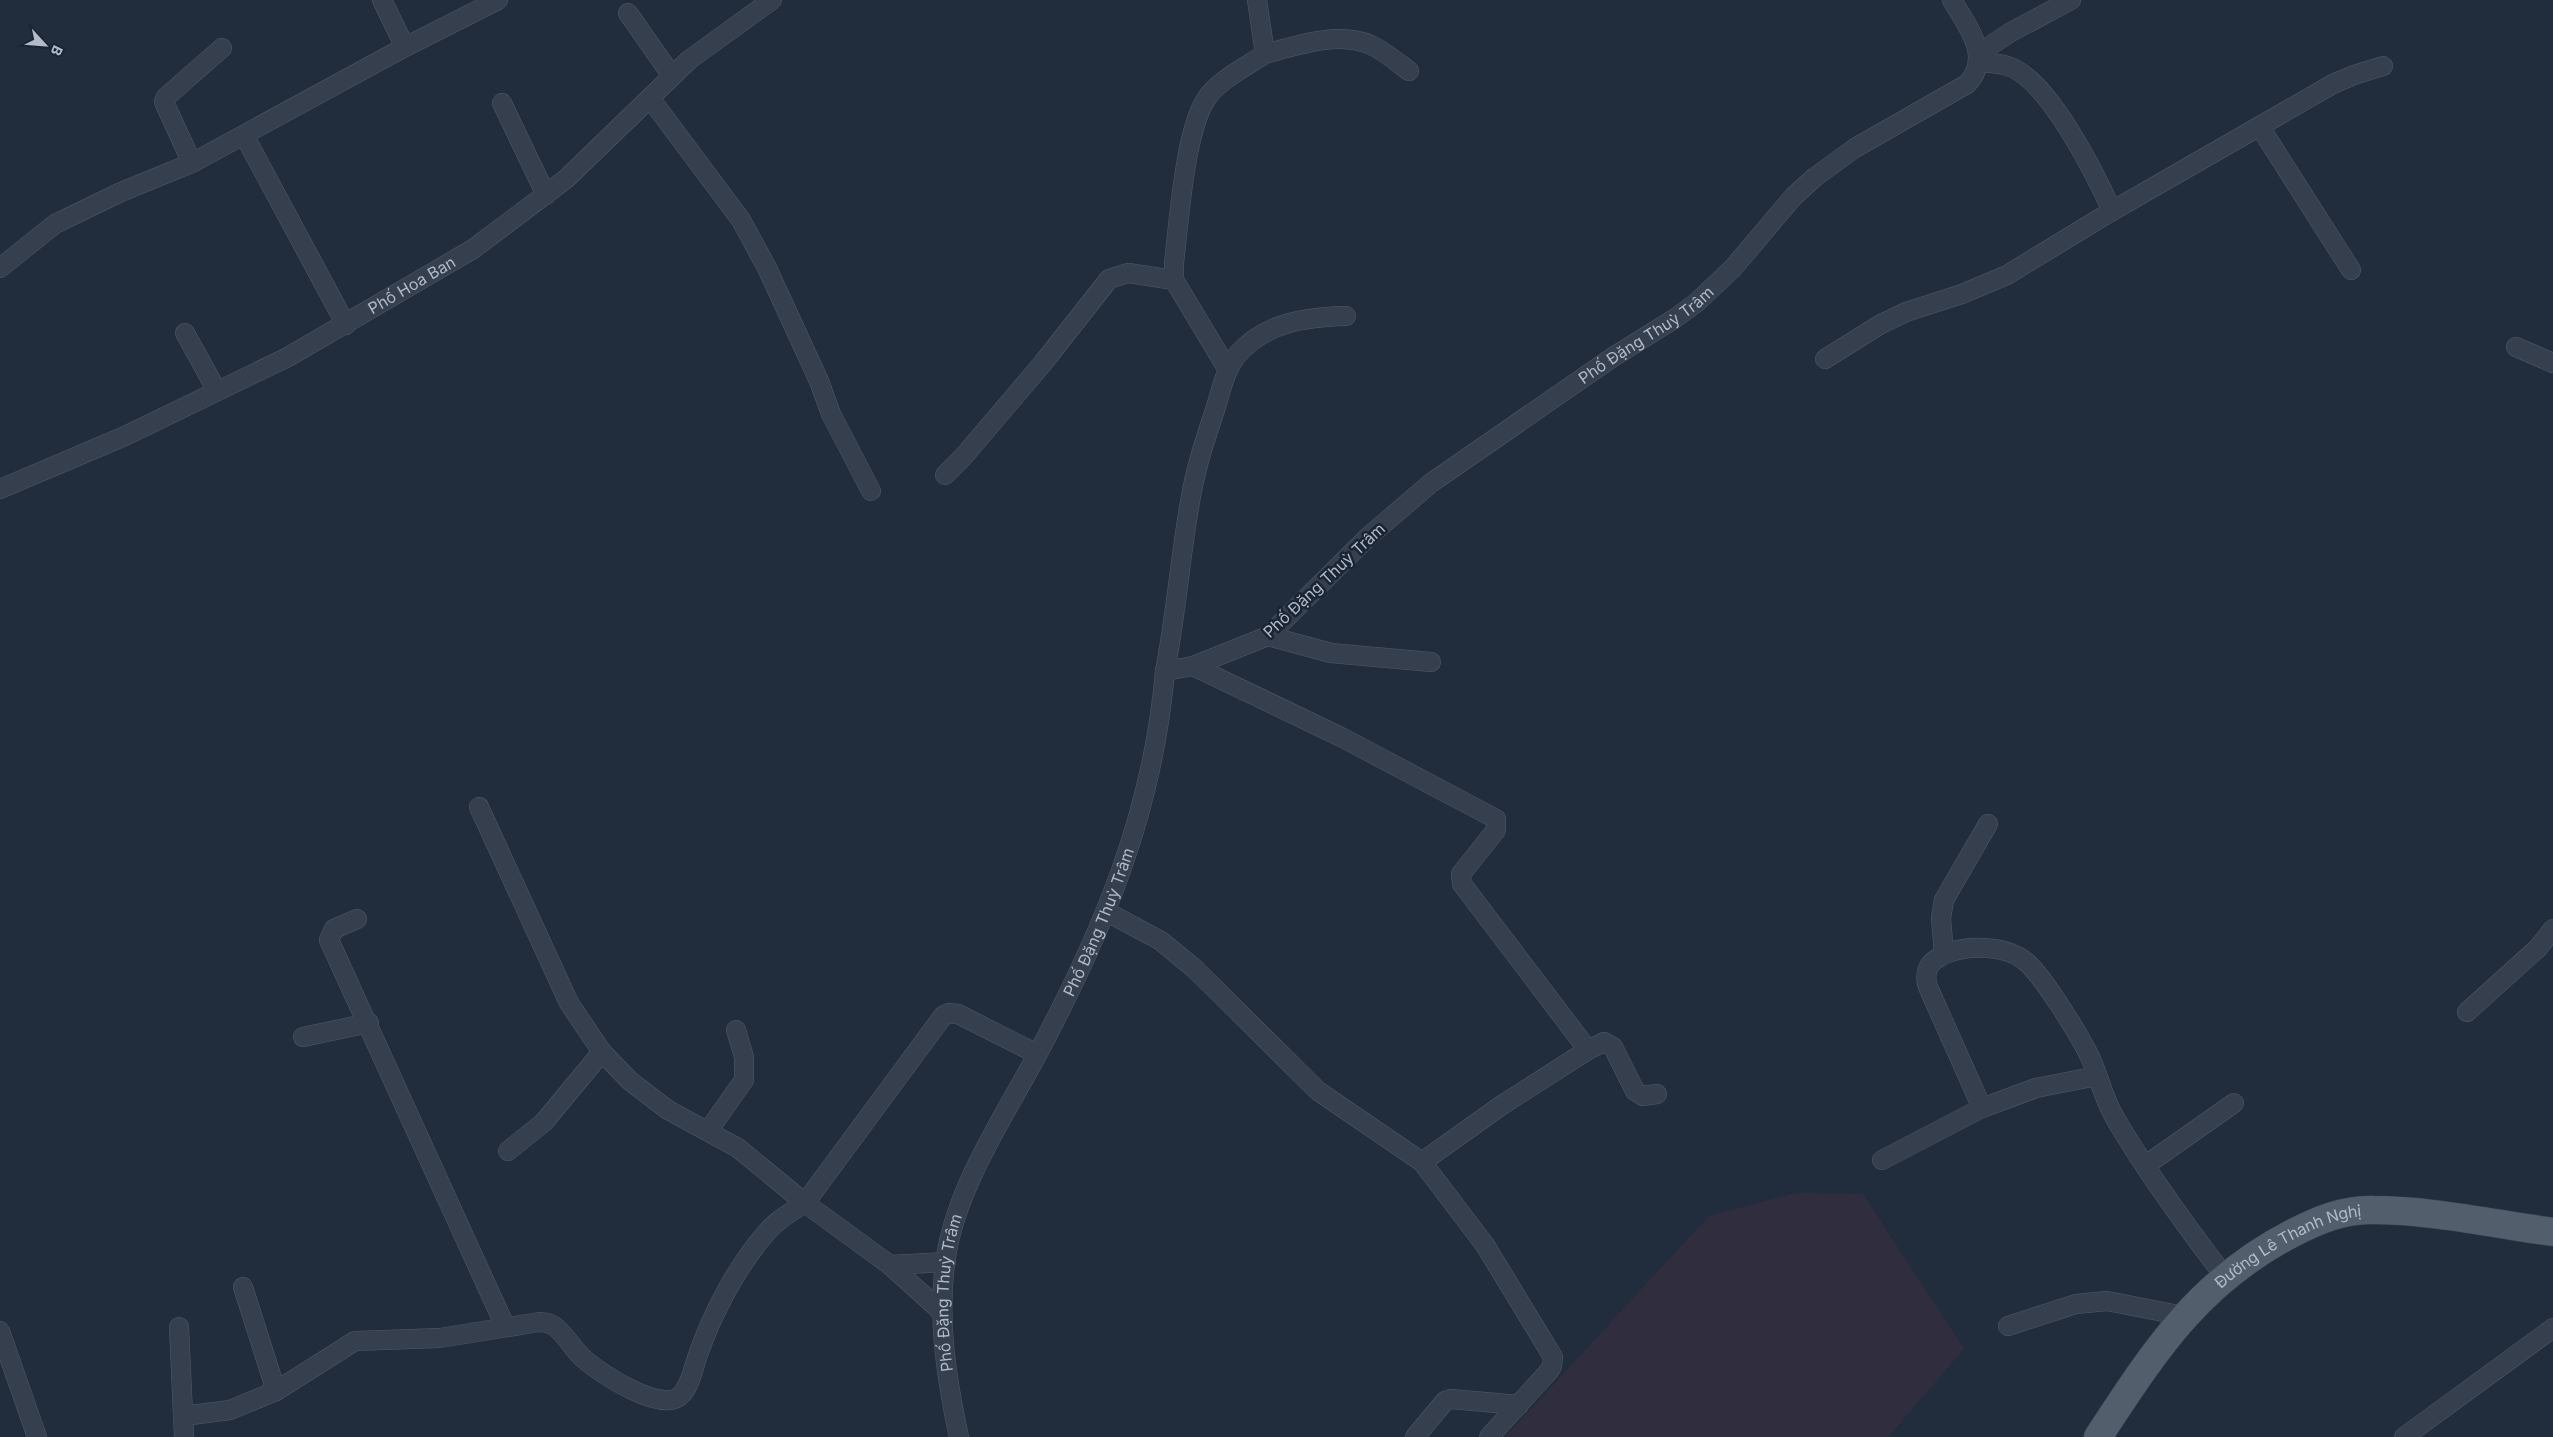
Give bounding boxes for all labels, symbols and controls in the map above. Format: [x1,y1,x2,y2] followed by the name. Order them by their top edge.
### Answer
[20,20,70,70] north arrow
[47,43,67,59] text: B
[364,252,459,318] street label: Phố Hoa Ban
[1575,282,1718,388] street label: Phố Đặng Thuỳ Trâm
[1259,518,1389,642] street label: Phố Đặng Thuỳ Trâm
[1059,845,1138,1000] street label: Phố Đặng Thuỳ Trâm
[2210,1200,2362,1292] street label: Đường Lê Thanh Nghị
[932,1211,966,1373] street label: Phố Đặng Thuỳ Trâm

